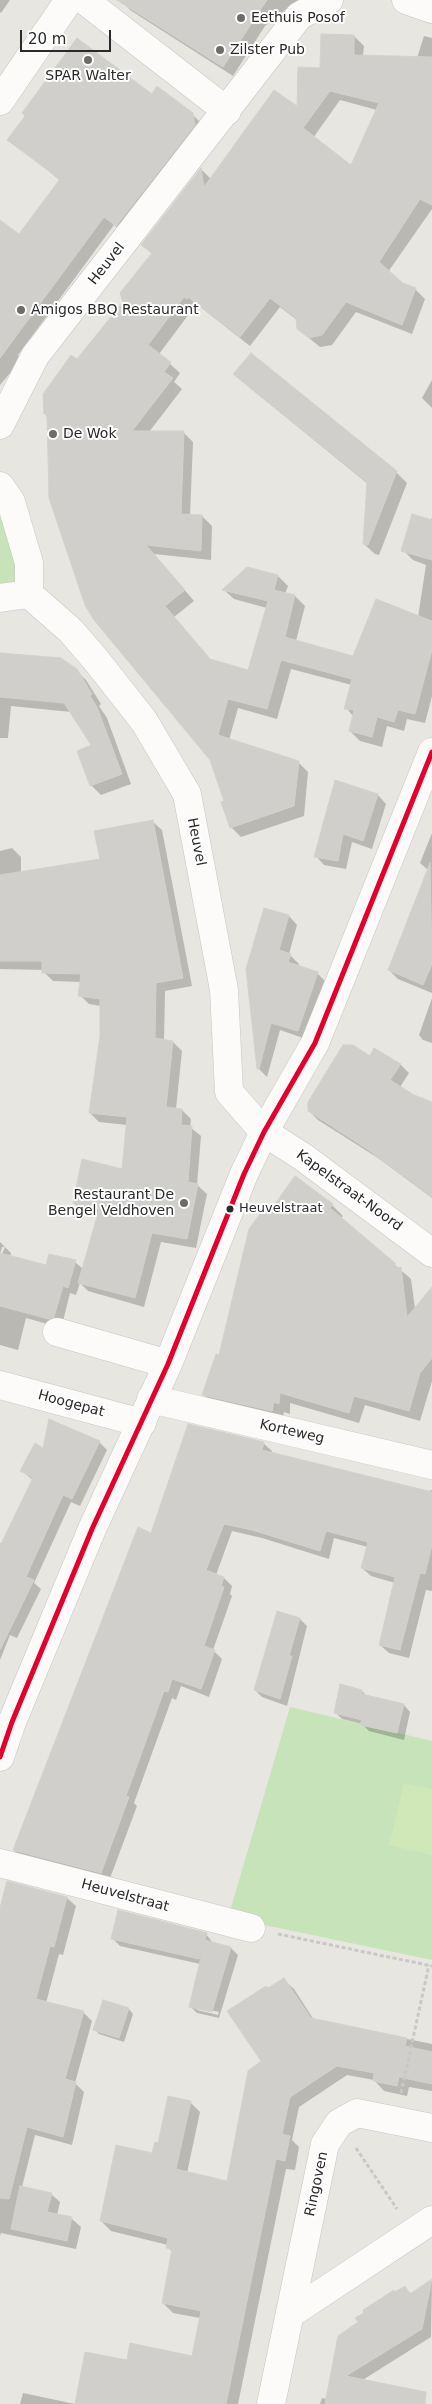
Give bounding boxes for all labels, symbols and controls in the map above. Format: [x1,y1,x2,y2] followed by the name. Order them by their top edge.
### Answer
[251,10,345,26] place label: Eethuis Posof
[235,12,247,24] marker: Eethuis Posof
[22,20,114,52] scale bar
[28,30,66,48] text: 20 m
[230,42,305,58] place label: Zilster Pub
[214,44,226,56] marker: Zilster Pub
[82,54,94,66] marker: SPAR Walter
[45,68,131,84] place label: SPAR Walter
[85,240,129,288] street label: Heuvel
[31,302,199,318] place label: Amigos BBQ Restaurant
[15,304,27,316] marker: Amigos BBQ Restaurant
[63,426,117,442] place label: De Wok
[47,428,59,440] marker: De Wok
[183,816,209,868] street label: Heuvel
[293,1147,405,1235] street label: Kapelstraat-Noord
[48,1187,174,1220] place label: Restaurant De Bengel Veldhoven
[178,1197,190,1209] marker: Restaurant De Bengel Veldhoven
[239,1201,323,1217] place label: Heuvelstraat
[225,1204,235,1214] marker: Heuvelstraat
[36,1387,106,1421] street label: Hoogepat
[258,1416,326,1448] street label: Korteweg
[79,1876,171,1916] street label: Heuvelstraat
[302,2150,332,2218] street label: Ringoven

